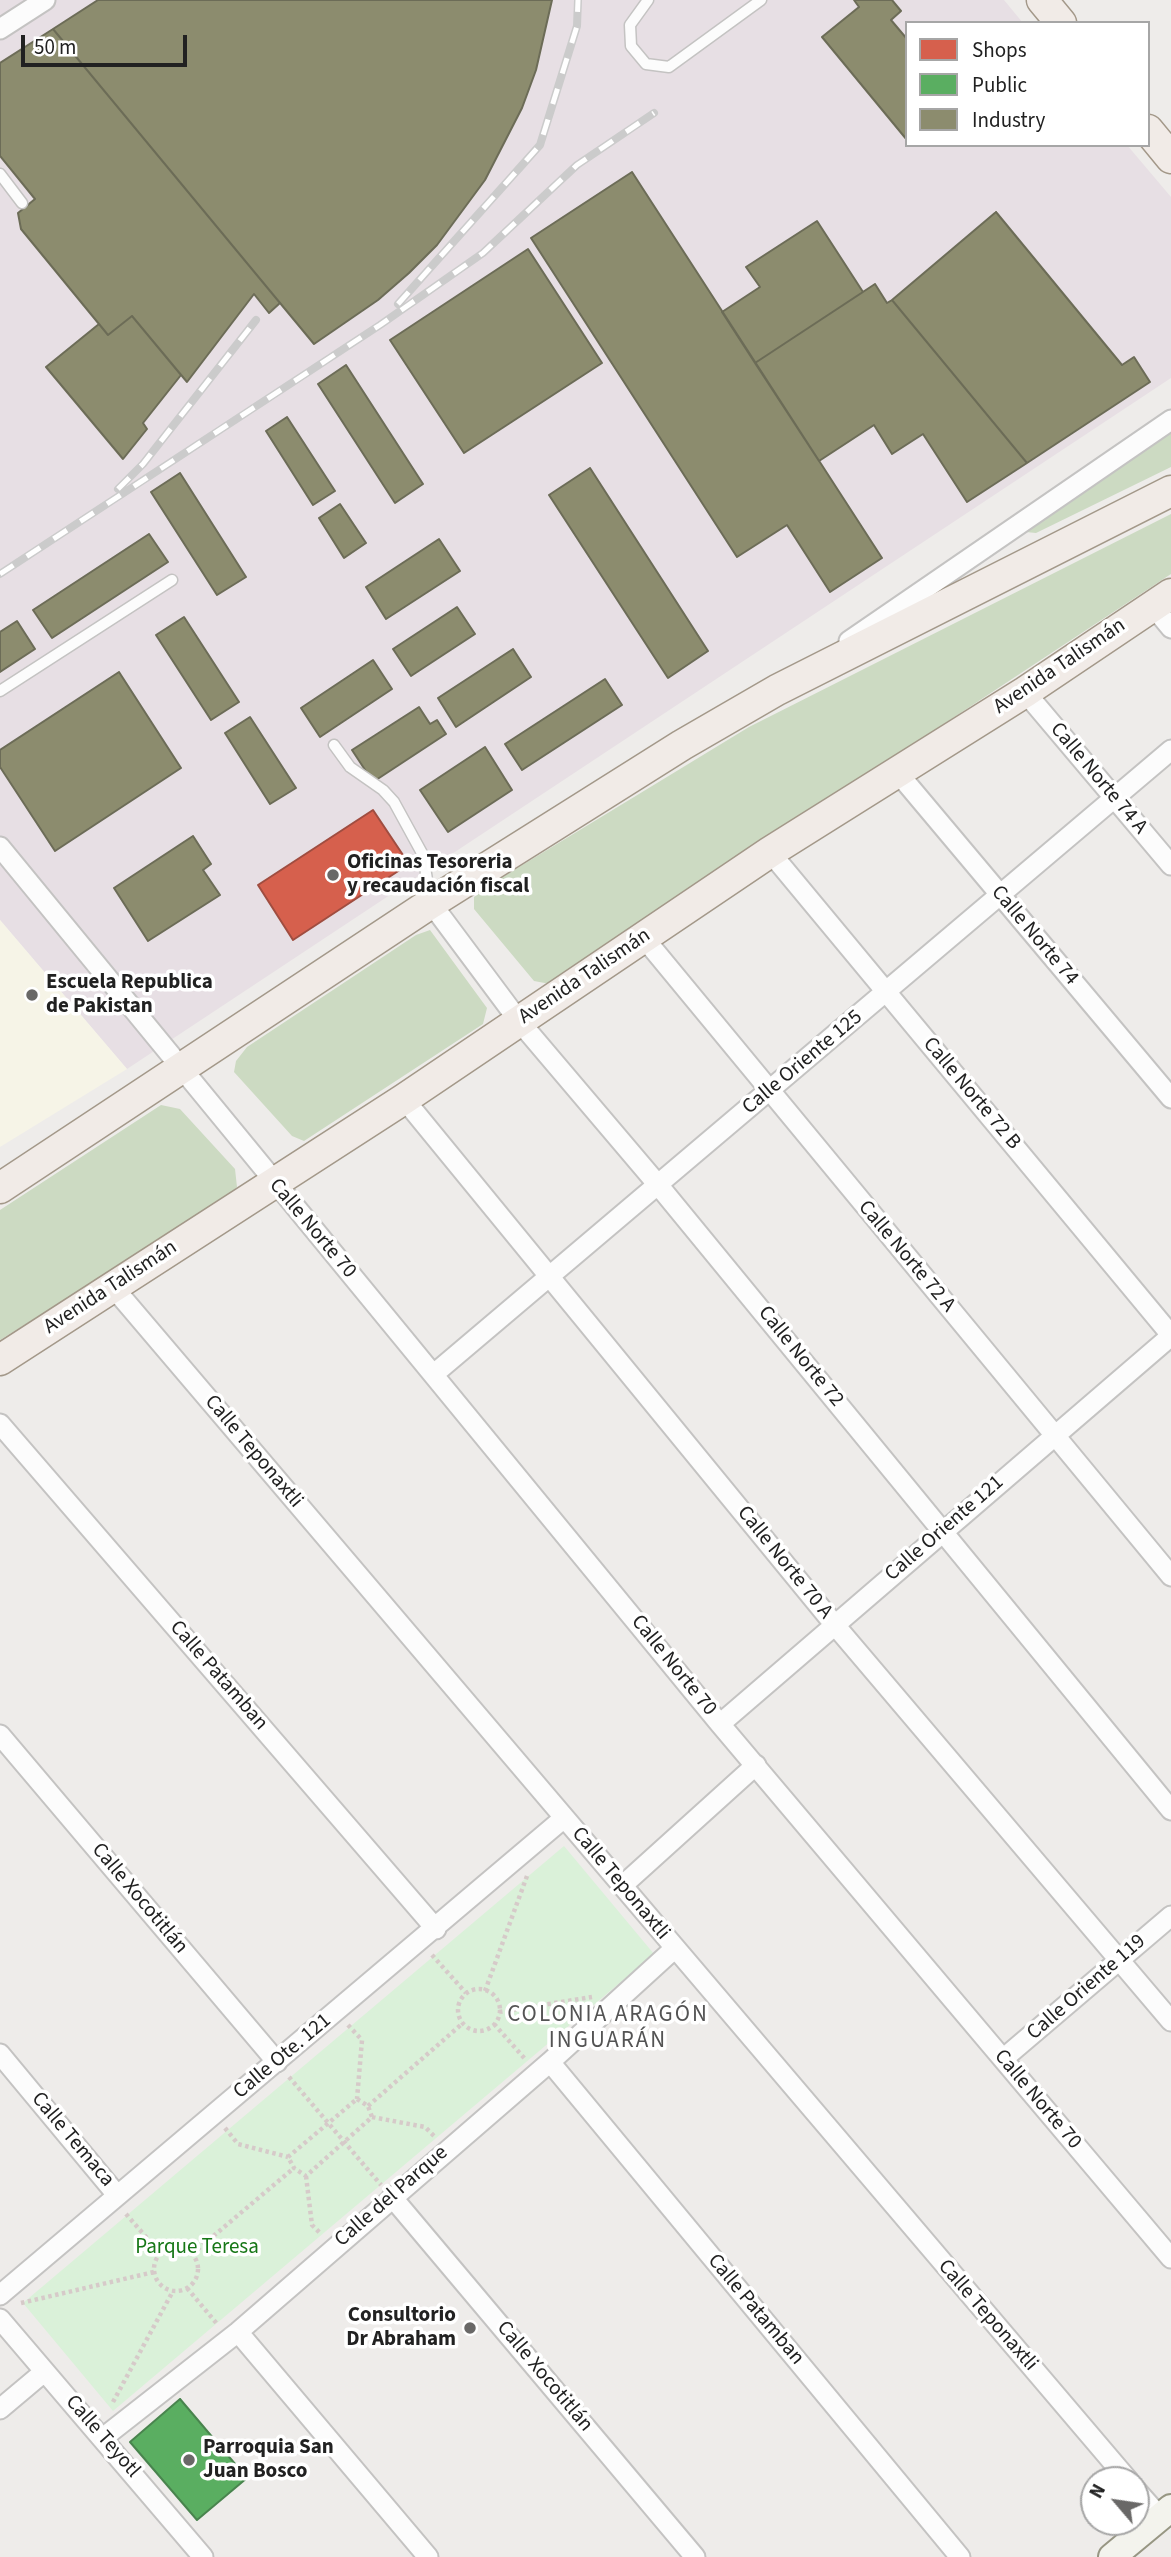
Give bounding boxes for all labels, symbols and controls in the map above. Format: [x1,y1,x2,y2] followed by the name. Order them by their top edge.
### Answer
[24,21,191,65] scale bar
[905,21,1150,147] legend
[34,32,76,62] text: 50 m
[972,35,1026,65] text: Shops
[972,70,1027,100] text: Public
[972,105,1045,135] text: Industry
[989,614,1131,720] street label: Avenida Talismán
[1044,718,1152,840] street label: Calle Norte 74 A
[347,850,529,900] place label: Oficinas Tesoreria y recaudación fiscal
[325,867,341,883] marker: Oficinas Tesoreria y recaudación fiscal
[985,881,1083,991] street label: Calle Norte 74
[514,924,656,1030] street label: Avenida Talismán
[46,970,213,1020] place label: Escuela Republica de Pakistan
[24,987,40,1003] marker: Escuela Republica de Pakistan
[738,1005,868,1121] street label: Calle Oriente 125
[917,1033,1025,1155] street label: Calle Norte 72 B
[263,1174,361,1284] street label: Calle Norte 70
[852,1196,960,1318] street label: Calle Norte 72 A
[40,1236,182,1340] street label: Avenida Talismán
[752,1301,848,1413] street label: Calle Norte 72
[198,1390,308,1514] street label: Calle Teponaxtli
[881,1471,1009,1587] street label: Calle Oriente 121
[731,1501,837,1625] street label: Calle Norte 70 A
[625,1610,721,1722] street label: Calle Norte 70
[163,1616,273,1736] street label: Calle Patamban
[565,1822,675,1946] street label: Calle Teponaxtli
[85,1838,193,1960] street label: Calle Xocotitlán
[1023,1930,1151,2046] street label: Calle Oriente 119
[509,2002,707,2056] district label: COLONIA ARAGÓN INGUARÁN
[229,2009,337,2105] street label: Calle Ote. 121
[988,2045,1086,2155] street label: Calle Norte 70
[25,2087,119,2193] street label: Calle Temaca
[330,2141,454,2253] street label: Calle del Parque
[135,2235,259,2261] park label: Parque Teresa
[701,2249,809,2371] street label: Calle Patamban
[932,2255,1042,2377] street label: Calle Teponaxtli
[346,2303,456,2353] place label: Consultorio Dr Abraham
[490,2316,598,2438] street label: Calle Xocotitlán
[462,2320,478,2336] marker: Consultorio Dr Abraham
[59,2390,145,2484] street label: Calle Teyotl
[203,2435,334,2485] place label: Parroquia San Juan Bosco
[181,2452,197,2468] marker: Parroquia San Juan Bosco
[1080,2466,1150,2536] north arrow
[1083,2479,1113,2504] text: N

